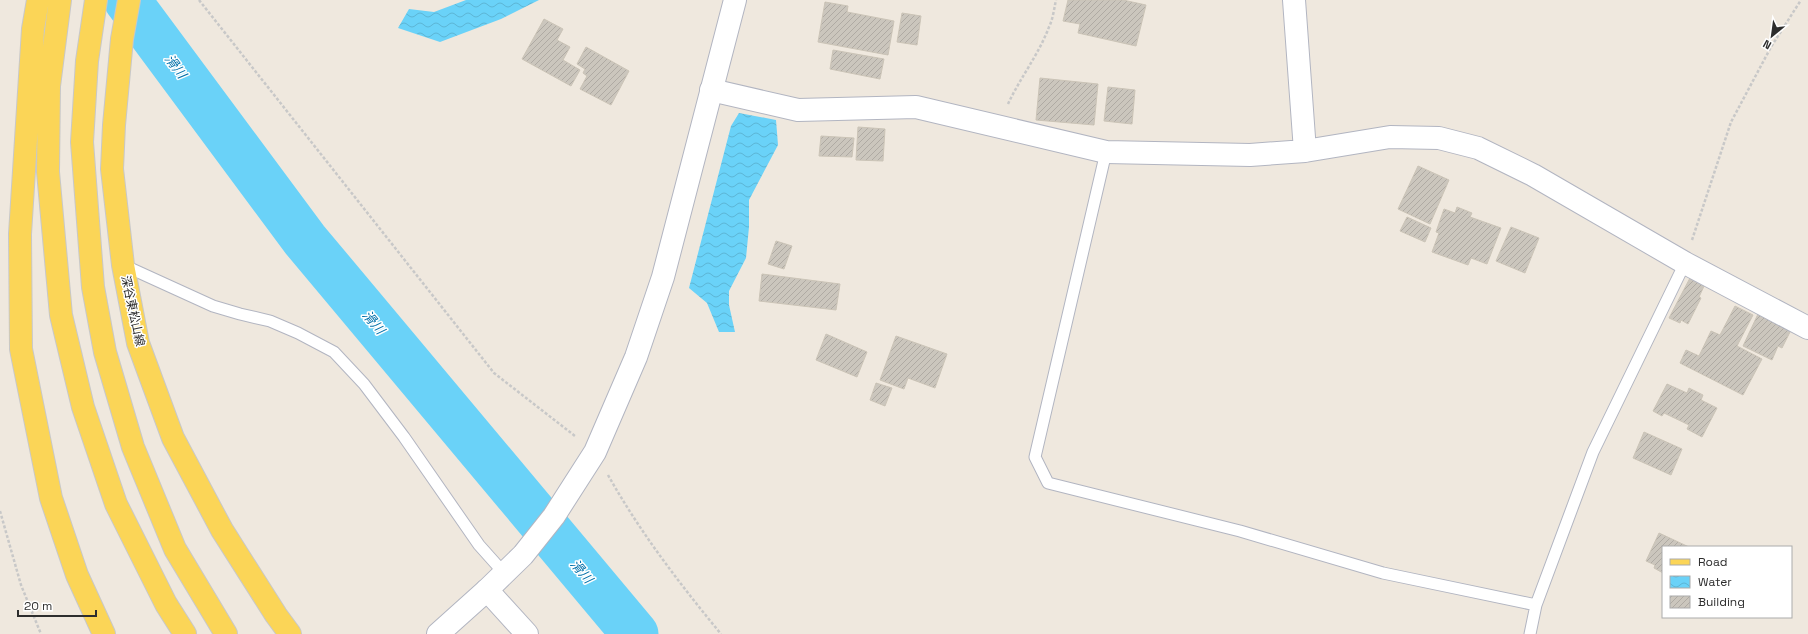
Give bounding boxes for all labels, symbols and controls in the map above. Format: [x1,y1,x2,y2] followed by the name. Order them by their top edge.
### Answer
[1752,16,1792,56] north arrow
[1761,37,1774,53] text: N
[161,51,191,83] water label: 滑川
[118,274,148,348] street label: 深谷東松山線
[359,307,390,339] water label: 滑川
[1662,546,1792,618] legend
[1698,554,1727,570] text: Road
[567,556,598,588] water label: 滑川
[1698,574,1732,590] text: Water
[18,592,96,618] scale bar
[1698,594,1745,610] text: Building
[24,598,52,614] text: 20 m

